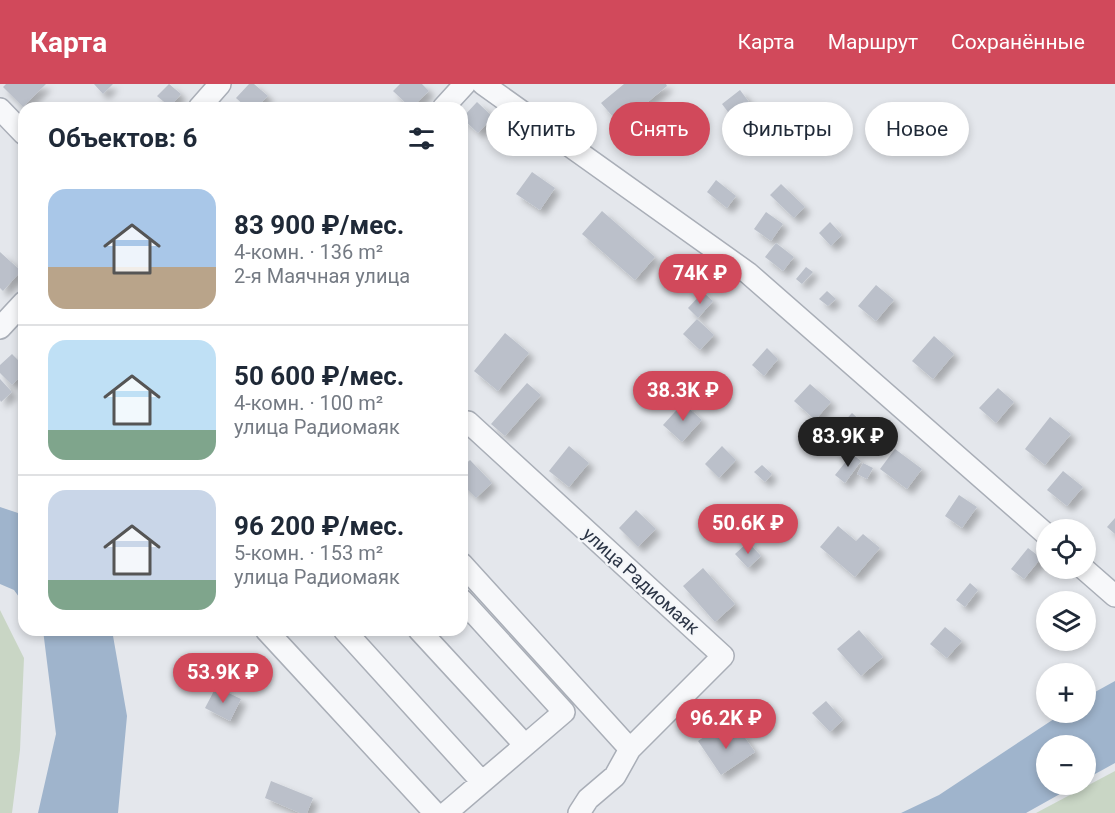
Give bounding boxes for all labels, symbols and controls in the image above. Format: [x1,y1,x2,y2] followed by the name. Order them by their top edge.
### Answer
[30,26,107,59] text: Карта
[738,30,795,54] text: Карта
[828,30,918,54] text: Маршрут
[951,30,1085,54] text: Сохранённые
[486,102,597,156] chip: Купить
[609,102,710,156] chip: Снять
[722,102,853,156] chip: Фильтры
[865,102,969,156] chip: Новое
[405,122,438,155] icon: filters
[48,123,197,153] text: Объектов: 6
[234,210,404,240] text: 83 900 ₽/мес.
[96,213,168,285] icon: home
[234,240,383,264] text: 4-комн. · 136 m²
[658,254,742,305] pin: 74K ₽
[673,261,727,285] text: 74K ₽
[234,264,410,288] text: 2-я Маячная улица
[234,361,404,391] text: 50 600 ₽/мес.
[96,364,168,436] icon: home
[628,371,738,422] pin: 38.3K ₽
[647,378,719,402] text: 38.3K ₽
[234,391,383,415] text: 4-комн. · 100 m²
[234,415,400,439] text: улица Радиомаяк
[793,417,903,468] pin: 83.9K ₽
[812,424,884,448] text: 83.9K ₽
[693,504,803,555] pin: 50.6K ₽
[234,511,404,541] text: 96 200 ₽/мес.
[712,511,784,535] text: 50.6K ₽
[96,514,168,586] icon: home
[1036,519,1096,795] map controls
[1036,519,1096,579] button: locate
[579,523,704,639] street label: улица Радиомаяк
[234,541,383,565] text: 5-комн. · 153 m²
[234,565,400,589] text: улица Радиомаяк
[1036,591,1096,651] button: layers
[168,653,278,704] pin: 53.9K ₽
[187,660,259,684] text: 53.9K ₽
[1036,663,1096,723] button: +
[671,699,781,750] pin: 96.2K ₽
[690,706,762,730] text: 96.2K ₽
[1036,735,1096,795] button: −

